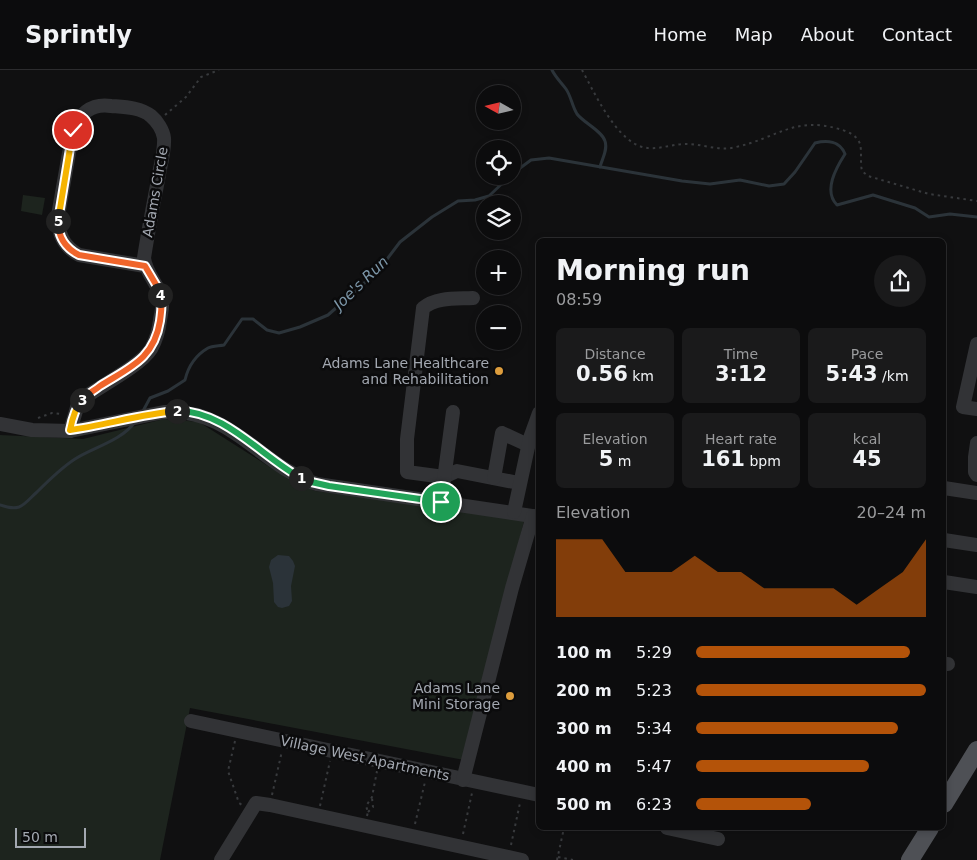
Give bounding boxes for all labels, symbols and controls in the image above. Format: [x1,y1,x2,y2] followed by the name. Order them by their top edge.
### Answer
[25,21,132,49] text: Sprintly
[654,24,707,45] text: Home
[735,24,773,45] text: Map
[801,24,854,45] text: About
[882,24,952,45] text: Contact
[476,85,521,130] north arrow
[476,85,521,350] map controls
[52,109,94,151] pin
[59,116,87,144] icon: check
[476,140,521,185] button: locate
[139,146,171,238] street label: Adams Circle
[476,195,521,240] button: layers
[46,208,70,234] pin: 5
[54,213,63,229] text: 5
[476,250,521,295] button: +
[328,253,392,316] water label: Joe's Run
[556,254,750,287] text: Morning run
[874,255,926,307] button: share
[148,282,172,308] pin: 4
[156,287,165,303] text: 4
[556,290,602,309] text: 08:59
[476,305,521,350] button: −
[584,346,646,362] text: Distance
[724,346,758,362] text: Time
[851,346,883,362] text: Pace
[322,355,489,387] place label: Adams Lane Healthcare and Rehabilitation
[576,362,628,386] text: 0.56
[715,362,767,386] text: 3:12
[825,362,878,386] text: 5:43
[493,365,505,377] marker: Adams Lane Healthcare and Rehabilitation
[628,368,654,384] text: km
[878,368,909,384] text: /km
[70,388,94,412] pin: 3
[78,392,87,408] text: 3
[164,398,190,424] pin: 2
[173,403,182,419] text: 2
[582,431,648,447] text: Elevation
[705,431,777,447] text: Heart rate
[853,431,881,447] text: kcal
[599,447,613,471] text: 5
[701,447,745,471] text: 161
[852,447,882,471] text: 45
[613,453,631,469] text: m
[745,453,781,469] text: bpm
[288,466,314,490] pin: 1
[297,470,306,486] text: 1
[420,481,462,523] pin
[427,488,455,516] icon: arrive
[556,503,630,522] text: Elevation
[857,503,926,522] text: 20–24 m
[556,643,612,662] text: 100 m
[636,643,672,662] text: 5:29
[412,680,500,712] place label: Adams Lane Mini Storage
[556,681,612,700] text: 200 m
[636,681,672,700] text: 5:23
[504,690,516,702] marker: Adams Lane Mini Storage
[556,719,612,738] text: 300 m
[636,719,672,738] text: 5:34
[279,732,451,784] street label: Village West Apartments
[556,757,612,776] text: 400 m
[636,757,672,776] text: 5:47
[556,795,612,814] text: 500 m
[636,795,672,814] text: 6:23
[15,825,86,848] scale bar
[22,829,58,845] text: 50 m

